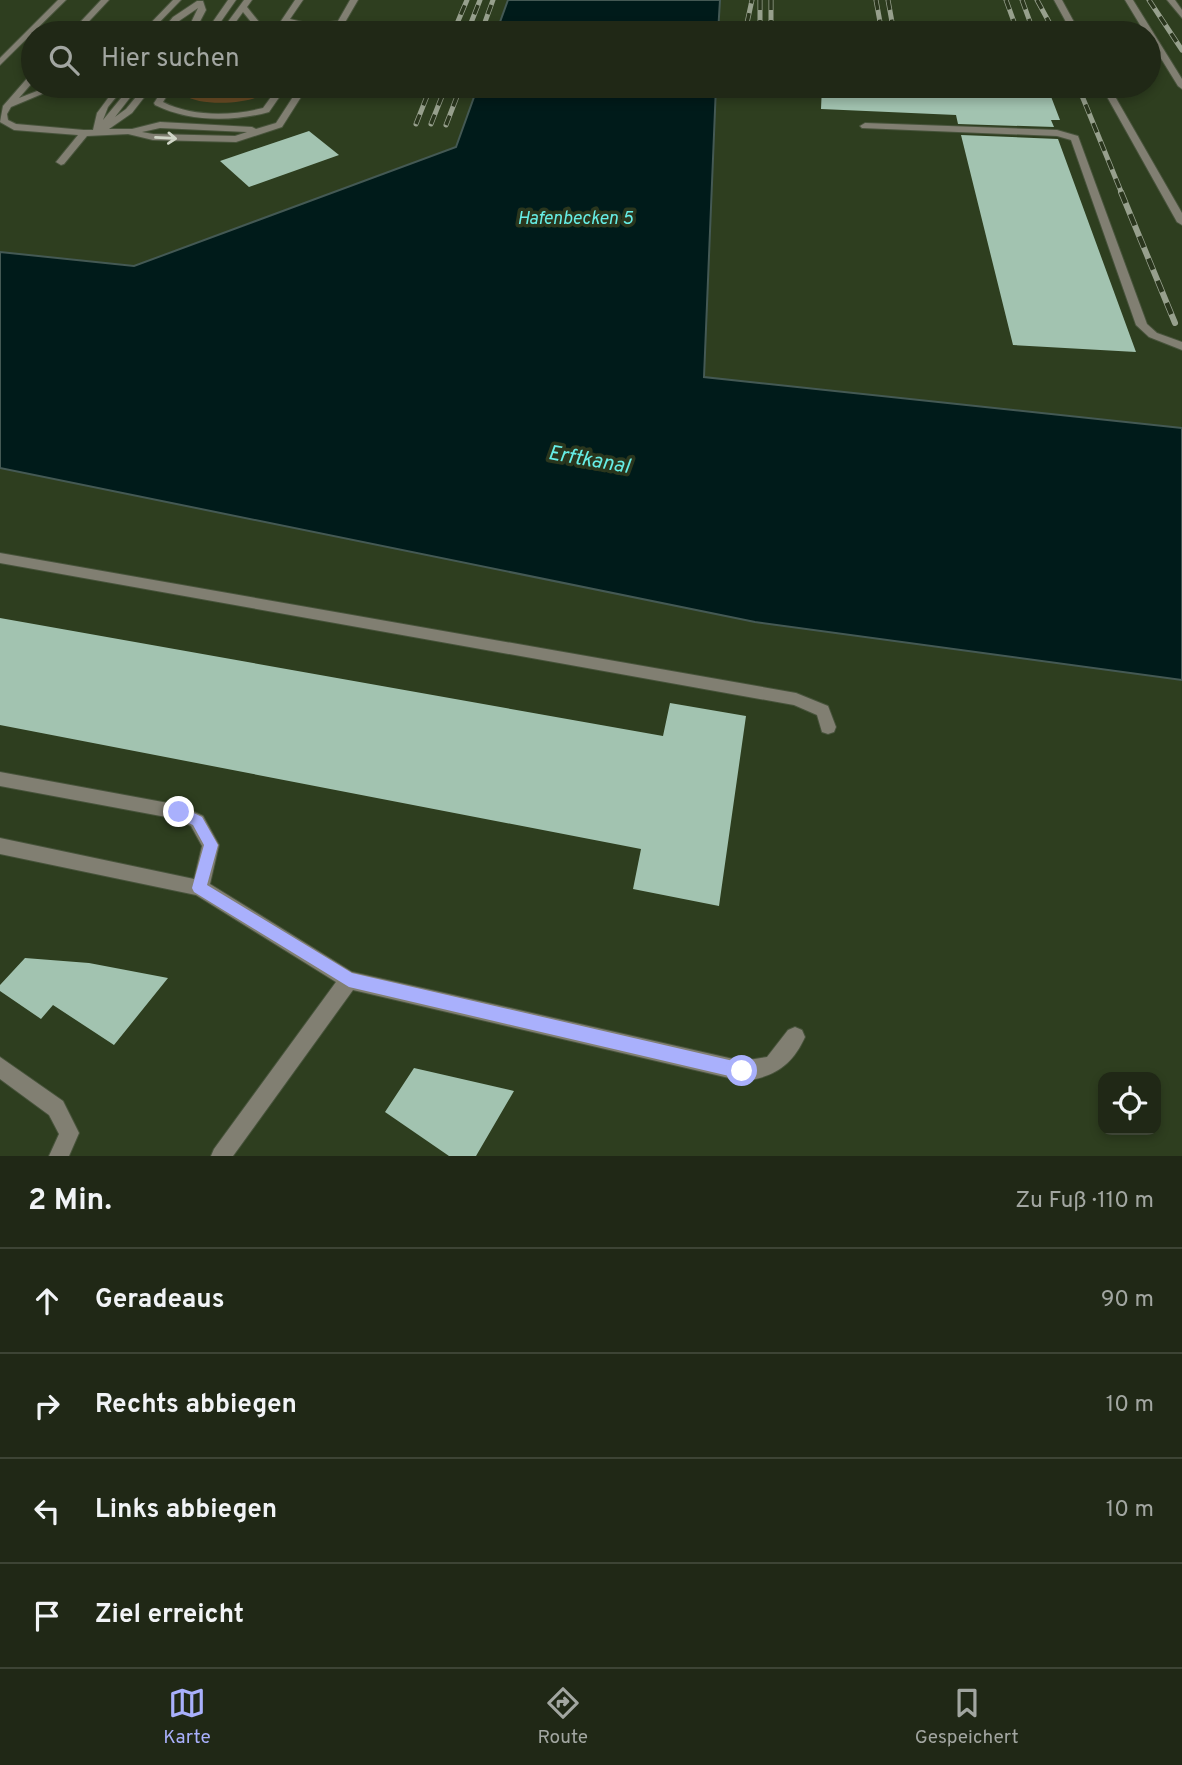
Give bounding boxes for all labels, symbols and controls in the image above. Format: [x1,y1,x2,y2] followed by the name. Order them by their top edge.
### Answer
[21,21,1161,98] search box
[45,41,83,79] icon: search
[101,43,240,76] text: Hier suchen
[154,131,177,144] one-way arrow
[517,208,633,231] water label: Hafenbecken 5
[546,440,633,481] water label: Erftkanal
[163,796,194,827] route end
[726,1055,757,1086] route start
[1098,1072,1161,1135] map controls
[1098,1072,1161,1135] button: locate
[28,1183,112,1220] text: 2 Min.
[1015,1187,1154,1216] text: Zu Fuß · 110 m
[28,1282,66,1320] icon: ahead
[95,1284,224,1317] text: Geradeaus
[1101,1286,1154,1315] text: 90 m
[28,1387,66,1425] icon: right
[95,1389,297,1422] text: Rechts abbiegen
[1106,1391,1154,1420] text: 10 m
[28,1492,66,1530] icon: left
[95,1494,277,1527] text: Links abbiegen
[1106,1496,1154,1525] text: 10 m
[28,1597,66,1635] icon: arrive
[95,1599,244,1632] text: Ziel erreicht
[163,1684,211,1750] tab: Karte
[537,1684,588,1750] tab: Route
[915,1684,1019,1750] tab: Gespeichert

